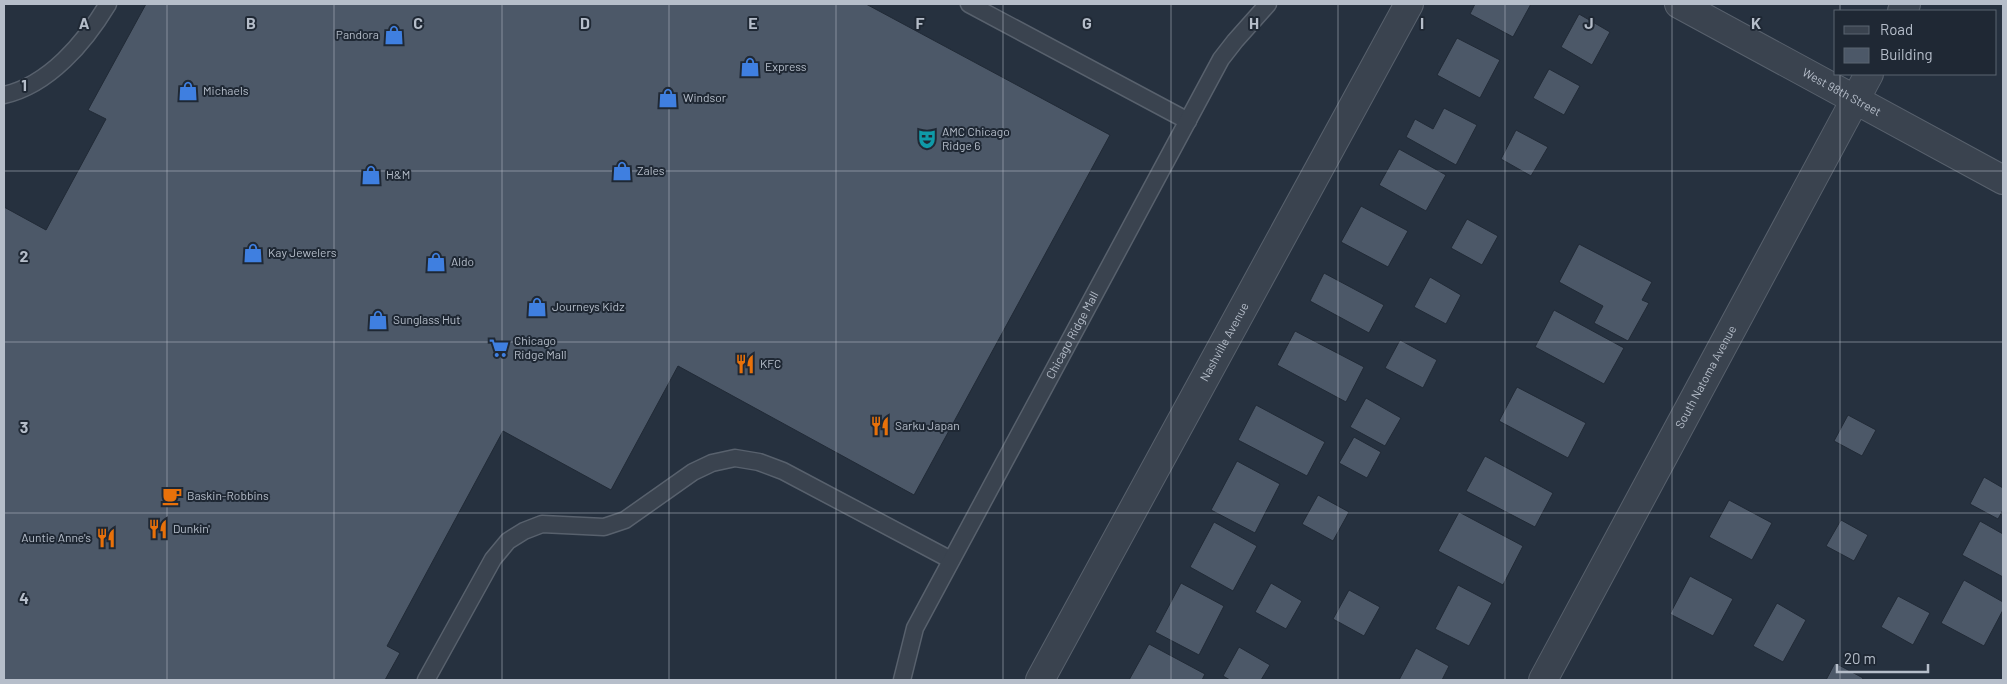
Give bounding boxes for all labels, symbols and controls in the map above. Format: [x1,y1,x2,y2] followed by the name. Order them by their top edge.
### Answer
[1834,10,1997,75] legend
[79,13,90,32] text: A
[246,13,256,32] text: B
[413,13,423,32] text: C
[580,13,590,32] text: D
[748,13,758,32] text: E
[916,13,925,32] text: F
[1082,13,1092,32] text: G
[1249,13,1259,32] text: H
[1420,13,1424,32] text: I
[1584,13,1594,32] text: J
[1751,13,1761,32] text: K
[1880,20,1913,38] text: Road
[383,24,405,46] shop icon: Pandora
[336,27,379,41] place label: Pandora
[1880,45,1933,63] text: Building
[739,56,761,78] shop icon: Express
[765,59,807,73] place label: Express
[1800,64,1884,118] street label: West 98th Street
[21,75,27,94] text: 1
[177,80,199,102] shop icon: Michaels
[203,83,249,97] place label: Michaels
[657,87,679,109] shop icon: Windsor
[683,90,727,104] place label: Windsor
[942,124,1010,152] place label: AMC Chicago Ridge 6
[916,128,938,150] theatre icon: AMC Chicago Ridge 6
[611,160,633,182] shop icon: Zales
[637,163,665,177] place label: Zales
[360,164,382,186] shop icon: H&M
[386,167,410,181] place label: H&M
[242,242,264,264] shop icon: Kay Jewelers
[268,245,337,259] place label: Kay Jewelers
[20,246,29,265] text: 2
[425,251,447,273] shop icon: Aldo
[451,254,474,268] place label: Aldo
[1042,289,1101,381] street label: Chicago Ridge Mall
[526,296,548,318] shop icon: Journeys Kidz
[552,299,625,313] place label: Journeys Kidz
[1196,300,1251,383] street label: Nashville Avenue
[367,309,389,331] shop icon: Sunglass Hut
[393,312,461,326] place label: Sunglass Hut
[1672,323,1738,430] street label: South Natoma Avenue
[514,333,566,361] place label: Chicago Ridge Mall
[488,337,510,359] supermarket icon: Chicago Ridge Mall
[734,353,756,375] restaurant icon: KFC
[760,356,781,370] place label: KFC
[869,415,891,437] restaurant icon: Sarku Japan
[20,417,28,436] text: 3
[895,418,960,432] place label: Sarku Japan
[161,485,183,507] cafe icon: Baskin-Robbins
[187,488,269,502] place label: Baskin-Robbins
[147,518,169,540] restaurant icon: Dunkin'
[173,521,210,535] place label: Dunkin'
[95,527,117,549] restaurant icon: Auntie Anne's
[21,530,91,544] place label: Auntie Anne's
[19,588,29,607] text: 4
[1837,642,1928,674] scale bar
[1844,649,1876,667] text: 20 m

